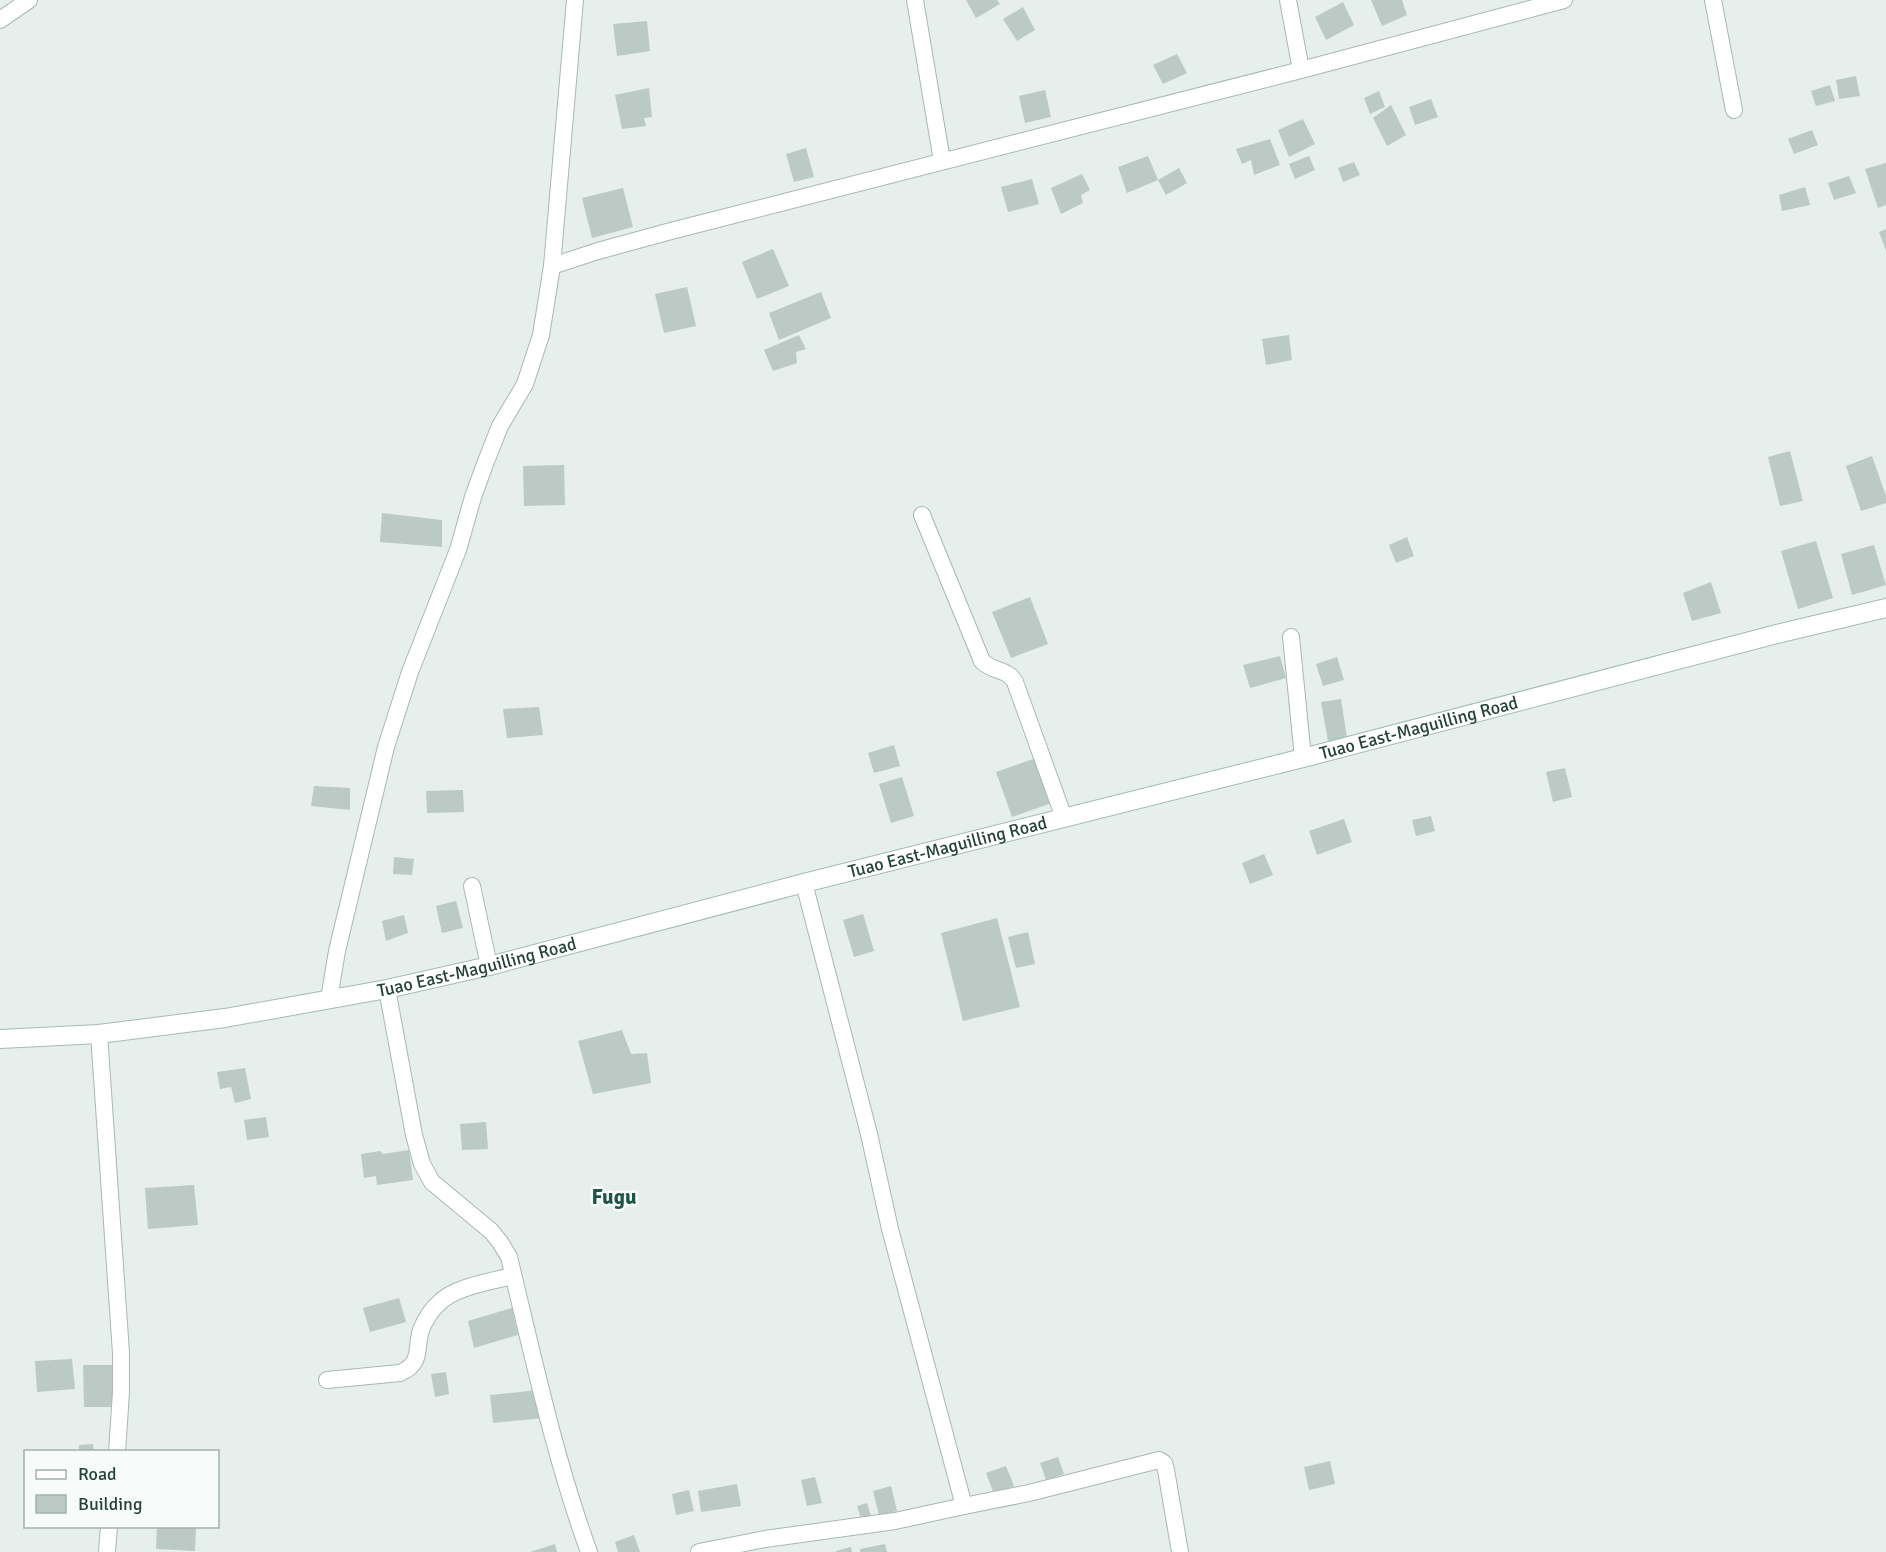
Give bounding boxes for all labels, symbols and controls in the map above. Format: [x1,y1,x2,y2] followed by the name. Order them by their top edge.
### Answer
[1317,691,1520,764] street label: Tuao East-Maguilling Road
[846,812,1049,883] street label: Tuao East-Maguilling Road
[375,932,579,1002] street label: Tuao East-Maguilling Road
[592,1184,636,1210] district label: Fugu
[24,1450,219,1528] legend
[78,1463,117,1485] text: Road
[78,1493,142,1515] text: Building

